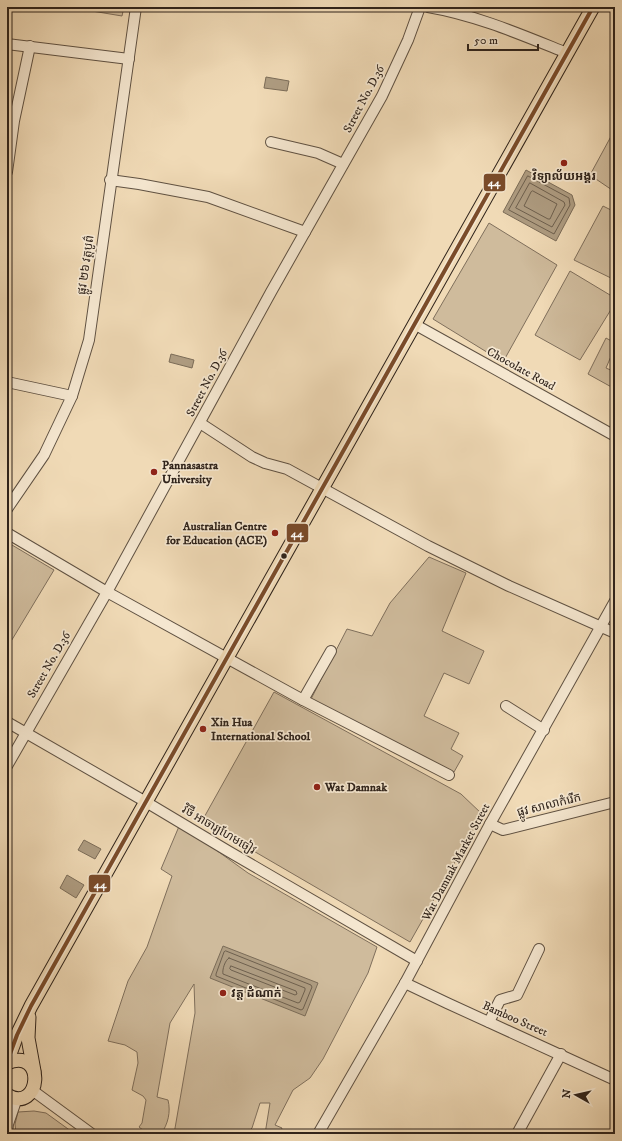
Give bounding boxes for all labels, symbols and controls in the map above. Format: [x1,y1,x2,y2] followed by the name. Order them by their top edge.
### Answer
[468,26,538,52] scale bar
[474,33,498,48] text: 50 m
[340,62,388,135] street label: Street No. D.36
[559,158,569,168] marker: វិទ្យាល័យអង្គរ
[532,168,596,184] place label: វិទ្យាល័យអង្គរ
[483,173,506,192] line badge: 44
[487,176,501,190] text: 44
[74,234,100,296] street label: ផ្លូវ ២៦ វត្តបូព៌
[484,344,558,394] street label: Chocolate Road
[183,346,231,419] street label: Street No. D.36
[162,458,219,487] place label: Pannasastra University
[149,467,159,477] marker: Pannasastra University
[165,519,267,548] place label: Australian Centre for Education (ACE)
[286,523,309,543] line badge: 44
[290,527,304,541] text: 44
[270,528,280,538] marker: Australian Centre for Education (ACE)
[279,551,289,561] unlabelled marker
[24,628,74,701] street label: Street No. D.36
[211,715,310,744] place label: Xin Hua International School
[198,724,208,734] marker: Xin Hua International School
[324,780,388,795] place label: Wat Damnak
[312,782,322,792] marker: Wat Damnak
[515,790,583,823] street label: ផ្លូវ សាលាកំរើក
[179,801,259,858] street label: វិថី អាចារ្យហែមចៀវ
[418,801,493,924] street label: Wat Damnak Market Street
[88,874,111,893] line badge: 44
[93,878,107,892] text: 44
[231,986,282,1001] place label: វត្ត ដំំណាក់
[218,988,228,998] marker: វត្ត ដំំណាក់
[480,998,550,1040] street label: Bamboo Street
[556,1075,596,1115] north arrow
[560,1088,575,1099] text: N

